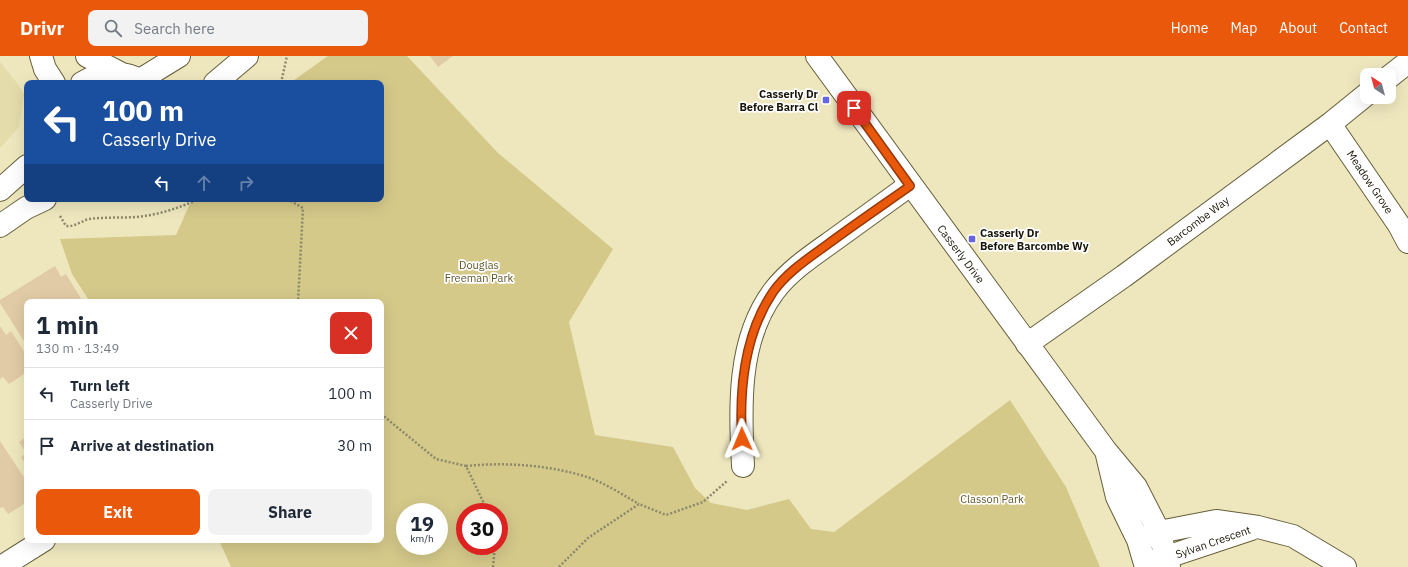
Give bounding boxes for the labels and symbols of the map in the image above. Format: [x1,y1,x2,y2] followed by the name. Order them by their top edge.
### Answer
[1360,68,1396,104] north arrow
[740,87,819,114] place label: Casserly Dr Before Barra Cl
[837,91,871,125] pin
[821,95,831,105] marker: Casserly Dr Before Barra Cl
[1344,148,1396,216] street label: Meadow Grove
[1164,193,1232,249] street label: Barcombe Way
[934,222,988,286] street label: Casserly Drive
[980,226,1089,253] place label: Casserly Dr Before Barcombe Wy
[967,234,977,244] marker: Casserly Dr Before Barcombe Wy
[445,258,513,285] park label: Douglas Freeman Park
[721,418,763,460] position arrow
[960,492,1024,506] park label: Classon Park
[456,503,508,555] speed limit sign: 30
[1174,523,1253,561] street label: Sylvan Crescent

